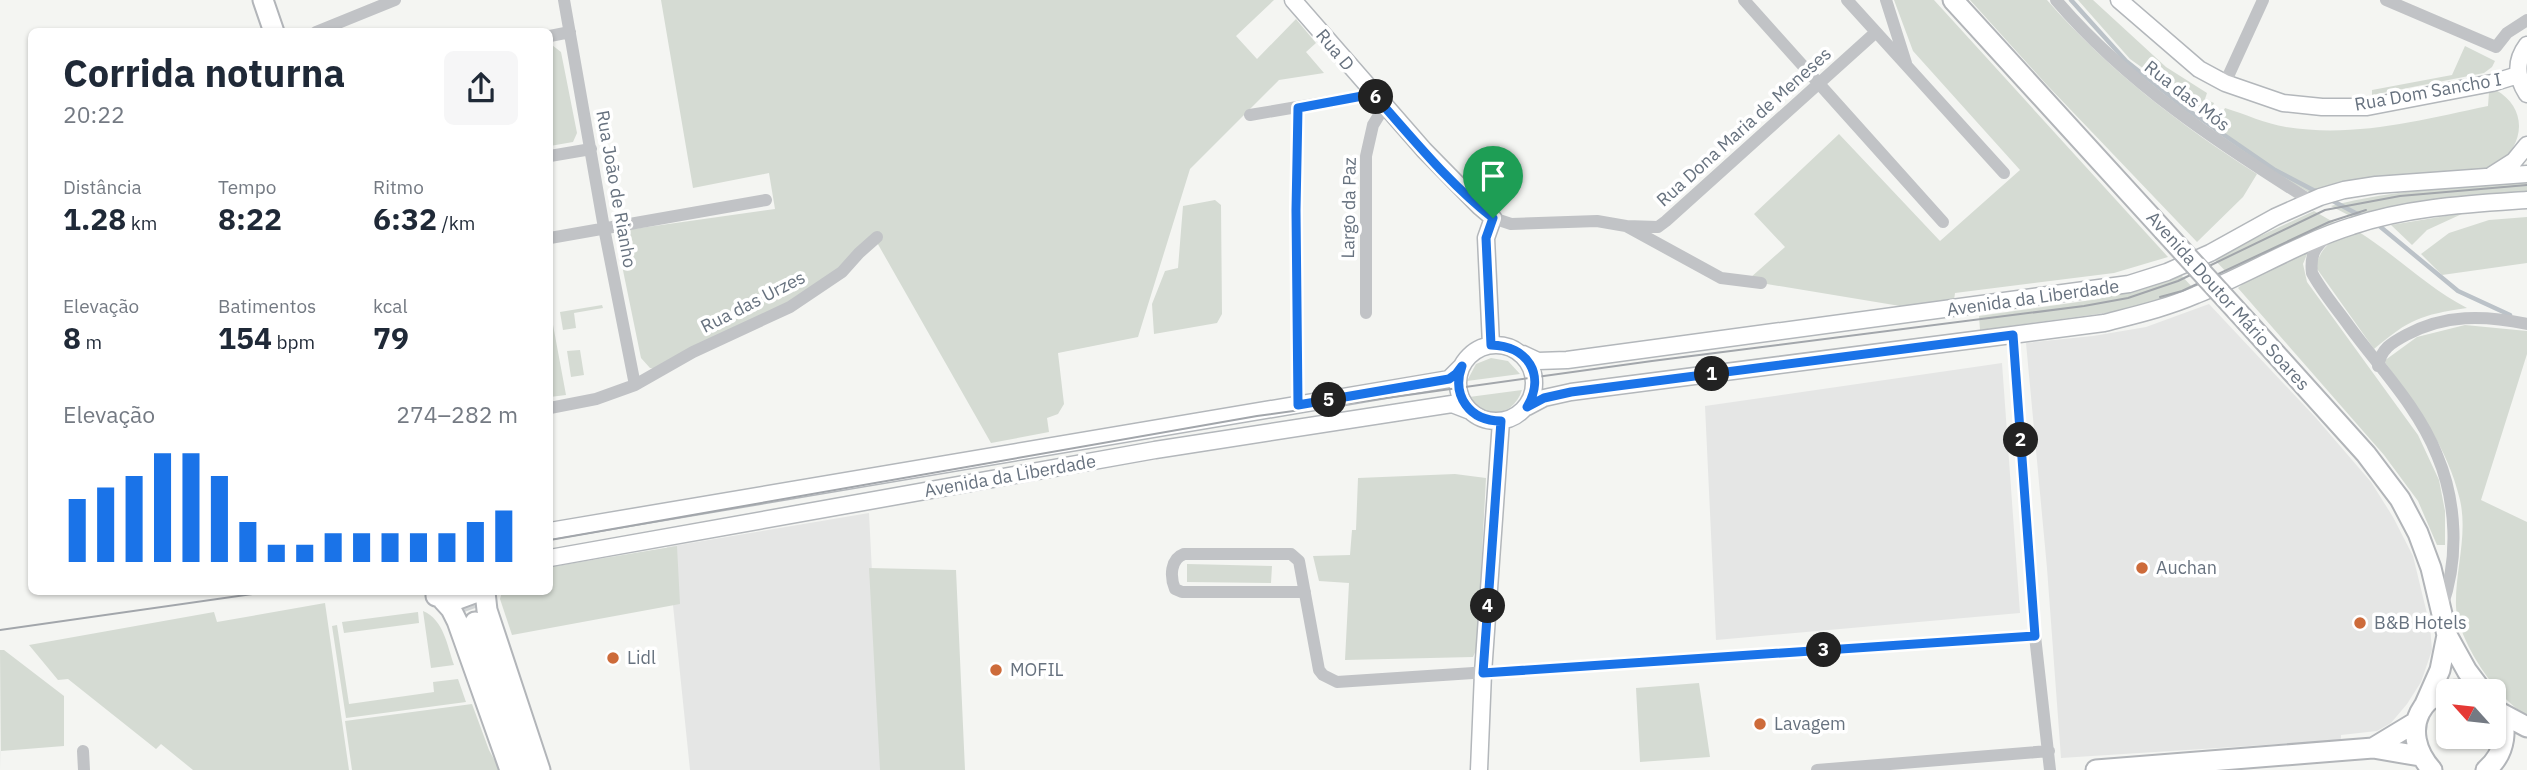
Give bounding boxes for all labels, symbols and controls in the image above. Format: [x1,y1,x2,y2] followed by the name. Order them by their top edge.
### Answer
[1311,24,1360,75] street label: Rua D
[1651,42,1836,211] street label: Rua Dona Maria de Meneses
[63,48,345,97] text: Corrida noturna
[444,51,518,125] button: share
[2140,55,2235,136] street label: Rua das Mós
[2353,67,2503,116] street label: Rua Dom Sancho I
[1358,80,1394,114] pin: 6
[1370,84,1381,108] text: 6
[63,99,125,129] text: 20:22
[591,108,642,269] street label: Rua João de Rianho
[1463,146,1523,218] pin
[1336,157,1361,259] street label: Largo da Paz
[1474,157,1512,195] icon: arrive
[63,175,142,199] text: Distância
[218,175,276,199] text: Tempo
[373,175,424,199] text: Ritmo
[63,199,126,238] text: 1.28
[218,199,282,238] text: 8:22
[373,199,437,238] text: 6:32
[2142,206,2315,395] street label: Avenida Doutor Mário Soares
[126,211,157,235] text: km
[437,211,475,235] text: /km
[697,265,809,338] street label: Rua das Urzes
[1945,274,2121,321] street label: Avenida da Liberdade
[63,294,139,318] text: Elevação
[218,294,316,318] text: Batimentos
[373,294,408,318] text: kcal
[63,318,81,357] text: 8
[218,318,272,357] text: 154
[373,318,409,357] text: 79
[81,330,102,354] text: m
[272,330,315,354] text: bpm
[1694,356,1730,392] pin: 1
[1706,361,1717,385] text: 1
[1312,382,1346,418] pin: 5
[1323,387,1334,411] text: 5
[63,399,155,429] text: Elevação
[396,399,518,429] text: 274–282 m
[2004,422,2038,458] pin: 2
[2015,427,2026,451] text: 2
[922,449,1098,502] street label: Avenida da Liberdade
[2156,556,2217,579] place label: Auchan
[2134,560,2150,576] marker: Auchan
[1470,588,1506,624] pin: 4
[1482,593,1493,617] text: 4
[2374,611,2467,634] place label: B&B Hotels
[2352,615,2368,631] marker: B&B Hotels
[1806,632,1842,668] pin: 3
[1818,637,1829,661] text: 3
[627,646,656,669] place label: Lidl
[605,650,621,666] marker: Lidl
[1010,658,1064,681] place label: MOFIL
[988,662,1004,678] marker: MOFIL
[2436,679,2506,749] north arrow
[2436,679,2506,749] map controls
[1774,712,1846,735] place label: Lavagem
[1752,716,1768,732] marker: Lavagem

